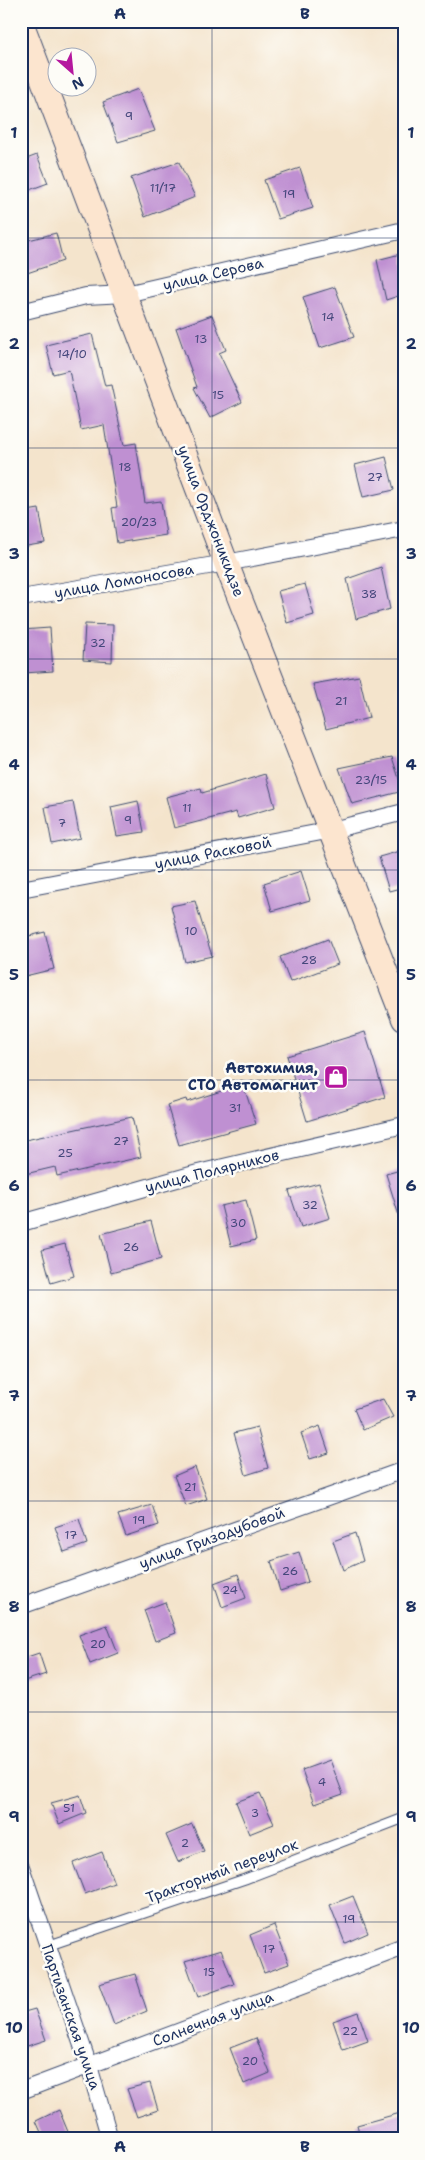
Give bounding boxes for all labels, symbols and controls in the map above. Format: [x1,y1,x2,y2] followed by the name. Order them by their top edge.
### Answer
[114,3,126,24] text: A
[300,3,310,24] text: B
[48,48,98,98] north arrow
[69,73,87,94] text: N
[125,108,133,124] house number: 9
[10,122,18,143] text: 1
[407,122,415,143] text: 1
[150,180,176,196] house number: 11/17
[283,186,295,202] house number: 19
[161,253,266,295] street label: улица Серова
[322,309,334,325] house number: 14
[195,331,207,347] house number: 13
[8,333,20,354] text: 2
[405,333,417,354] text: 2
[57,346,87,362] house number: 14/10
[212,387,224,403] house number: 15
[173,442,249,600] street label: улица Орджоникидзе
[118,459,132,475] house number: 18
[367,469,383,485] house number: 27
[121,514,157,530] house number: 20/23
[8,543,20,564] text: 3
[405,543,417,564] text: 3
[53,559,196,603] street label: улица Ломоносова
[361,586,377,602] house number: 38
[90,635,106,651] house number: 32
[335,693,347,709] house number: 21
[8,754,20,775] text: 4
[405,754,417,775] text: 4
[355,772,387,788] house number: 23/15
[182,800,192,816] house number: 11
[124,812,132,828] house number: 9
[58,815,66,831] house number: 7
[153,832,273,874] street label: улица Расковой
[184,923,198,939] house number: 10
[301,952,317,968] house number: 28
[9,964,19,985] text: 5
[406,964,416,985] text: 5
[188,1058,318,1095] place label: Автохимия, СТО Автомагнит
[323,1064,349,1090] shop icon: Автохимия, СТО Автомагнит
[229,1100,241,1116] house number: 31
[113,1133,129,1149] house number: 27
[57,1145,73,1161] house number: 25
[143,1145,281,1197] street label: улица Полярников
[8,1175,20,1196] text: 6
[405,1175,417,1196] text: 6
[302,1197,318,1213] house number: 32
[230,1215,246,1231] house number: 30
[123,1239,139,1255] house number: 26
[8,1385,20,1406] text: 7
[405,1385,417,1406] text: 7
[184,1479,196,1495] house number: 21
[136,1502,288,1574] street label: улица Гризодубовой
[133,1512,145,1528] house number: 19
[65,1527,77,1543] house number: 17
[282,1563,298,1579] house number: 26
[222,1582,238,1598] house number: 24
[8,1596,20,1617] text: 8
[405,1596,417,1617] text: 8
[90,1636,106,1652] house number: 20
[318,1774,326,1790] house number: 4
[63,1800,75,1816] house number: 51
[251,1805,259,1821] house number: 3
[8,1806,20,1827] text: 9
[405,1806,417,1827] text: 9
[143,1834,301,1908] street label: Тракторный переулок
[181,1835,189,1851] house number: 2
[343,1911,355,1927] house number: 19
[263,1941,275,1957] house number: 17
[37,1942,106,2093] street label: Партизанская улица
[203,1964,215,1980] house number: 15
[150,1987,277,2051] street label: Солнечная улица
[5,2017,23,2038] text: 10
[402,2017,420,2038] text: 10
[342,2023,358,2039] house number: 22
[242,2053,258,2069] house number: 20
[114,2136,126,2157] text: A
[300,2136,310,2157] text: B

